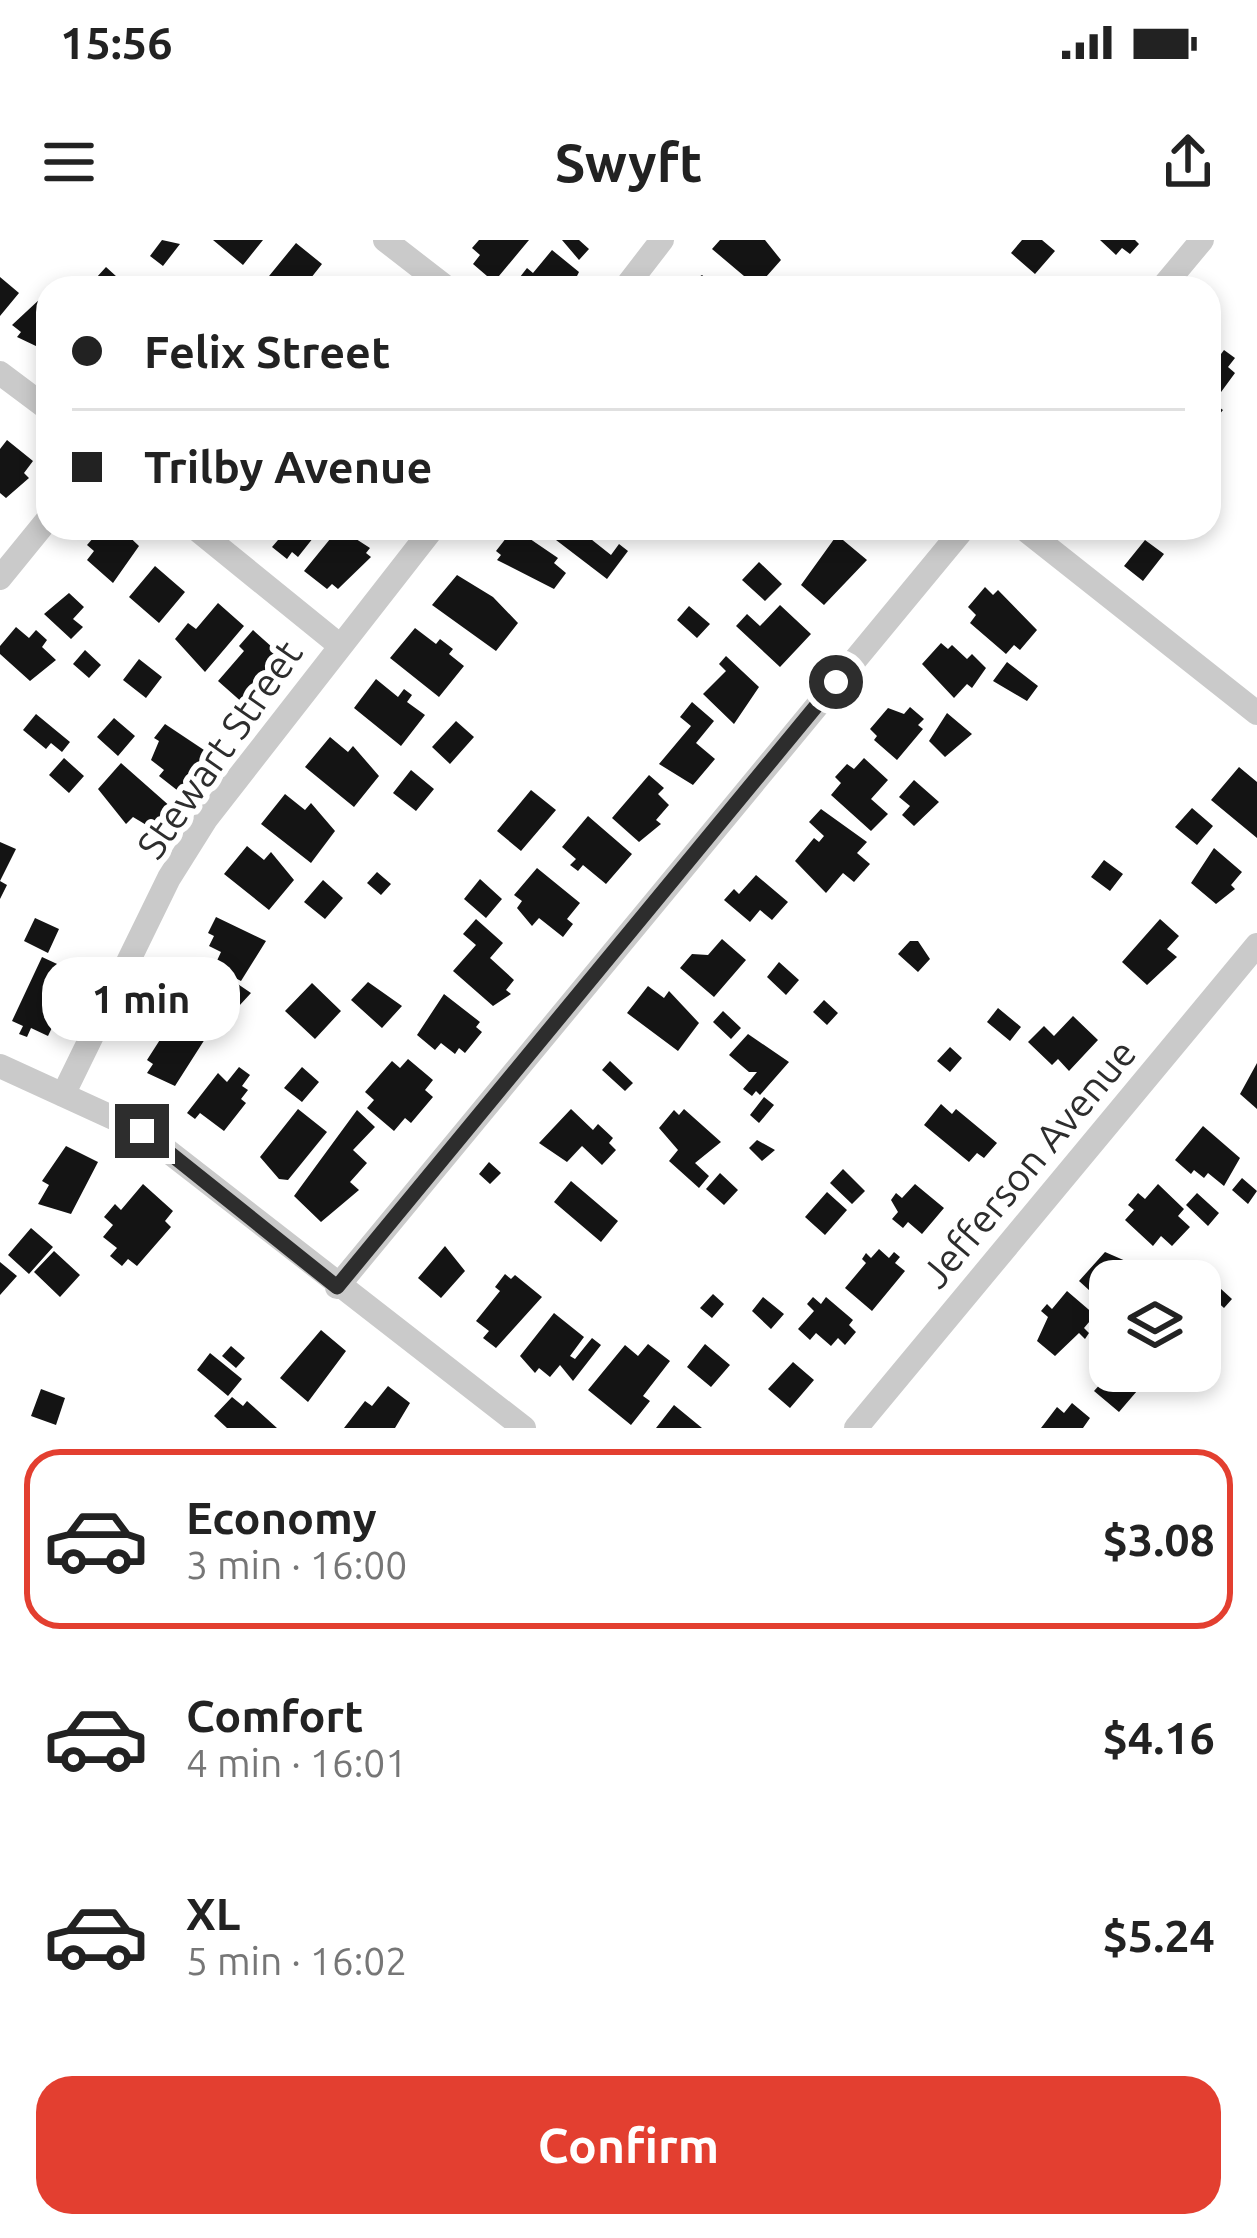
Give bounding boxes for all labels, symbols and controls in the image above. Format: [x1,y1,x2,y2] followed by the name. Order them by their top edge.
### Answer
[60,17,173,68] text: 15:56
[36,129,102,195] icon: menu
[1155,129,1221,195] icon: share
[555,132,702,192] text: Swyft
[144,326,390,377] text: Felix Street
[144,441,432,492] text: Trilby Avenue
[128,632,310,866] street label: Stewart Street
[809,655,863,709] route start
[43,957,241,1041] callout: 1 min
[92,977,190,1020] text: 1 min
[912,1031,1144,1295] street label: Jefferson Avenue
[115,1104,169,1158] route end
[1089,1260,1221,1392] map controls
[1089,1260,1221,1392] button: layers
[42,1485,150,1593] icon: car
[186,1492,377,1543] text: Economy
[1102,1514,1215,1565] text: $3.08
[186,1543,407,1586] text: 3 min · 16:00
[42,1683,150,1791] icon: car
[186,1690,363,1741] text: Comfort
[1102,1712,1215,1763] text: $4.16
[186,1741,407,1784] text: 4 min · 16:01
[42,1881,150,1989] icon: car
[186,1888,240,1939] text: XL
[1102,1910,1215,1961] text: $5.24
[186,1939,407,1982] text: 5 min · 16:02
[36,2076,1221,2214] button: Confirm

